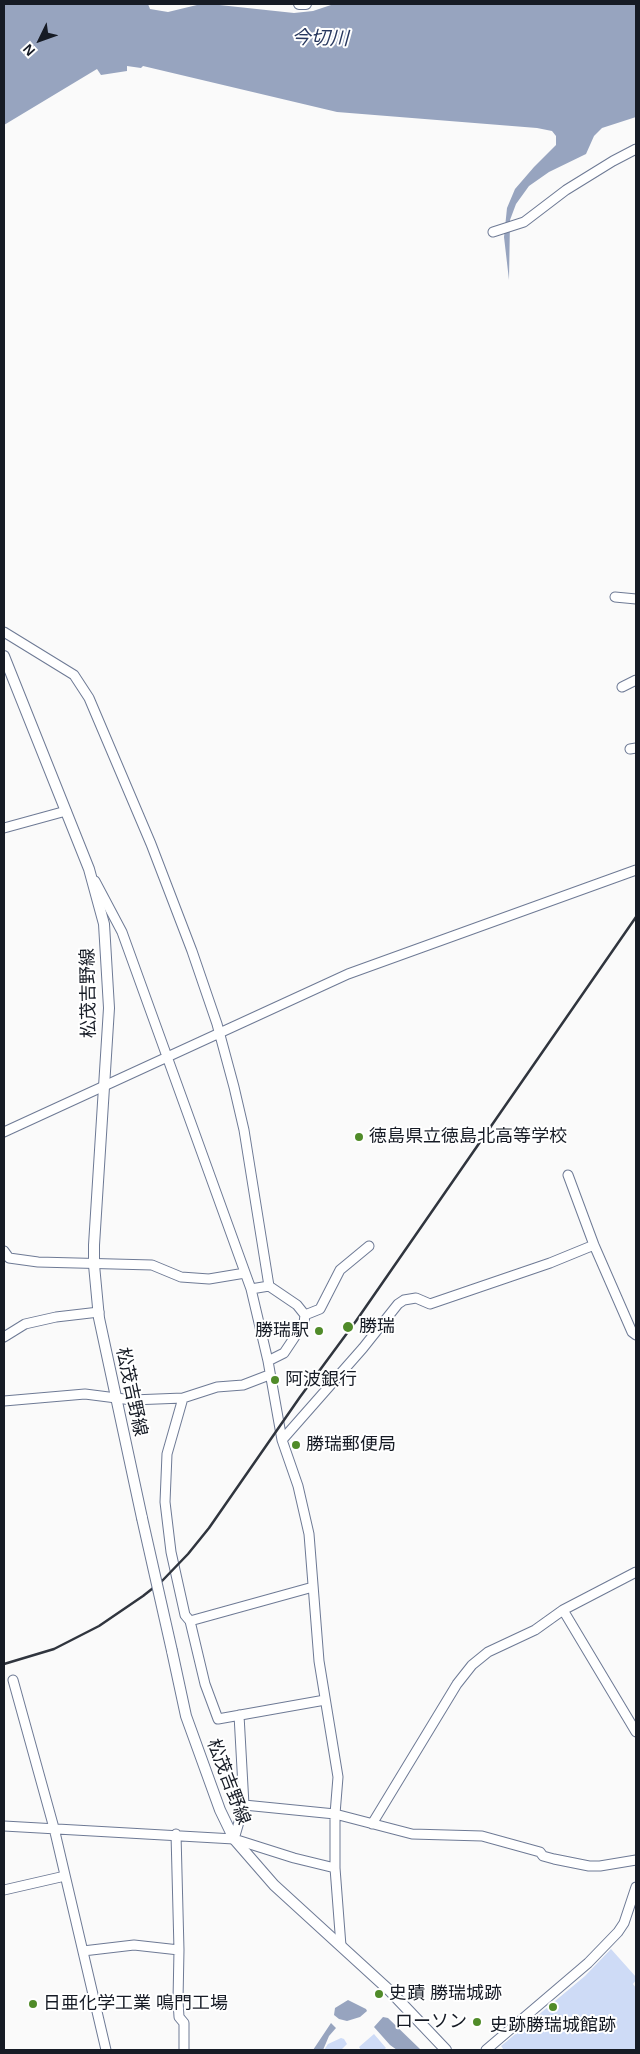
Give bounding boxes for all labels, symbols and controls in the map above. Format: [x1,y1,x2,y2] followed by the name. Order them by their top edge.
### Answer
[15,15,65,65] north arrow
[291,27,349,51] water label: 今切川
[20,41,38,59] text: N
[77,948,101,1038] street label: 松茂吉野線
[369,1126,567,1148] place label: 徳島県立徳島北高等学校
[353,1131,365,1143] marker: 徳島県立徳島北高等学校
[359,1316,395,1338] place label: 勝瑞
[255,1320,309,1342] place label: 勝瑞駅
[341,1320,355,1334] marker: 勝瑞
[313,1325,325,1337] marker: 勝瑞駅
[111,1346,151,1438] street label: 松茂吉野線
[285,1369,357,1391] place label: 阿波銀行
[269,1374,281,1386] marker: 阿波銀行
[306,1434,396,1456] place label: 勝瑞郵便局
[290,1439,302,1451] marker: 勝瑞郵便局
[202,1736,254,1828] street label: 松茂吉野線
[389,1983,502,2005] place label: 史蹟 勝瑞城跡
[373,1988,385,2000] marker: 史蹟 勝瑞城跡
[43,1993,228,2015] place label: 日亜化学工業 鳴門工場
[27,1998,39,2010] marker: 日亜化学工業 鳴門工場
[547,2001,559,2013] marker: 史跡勝瑞城館跡
[395,2011,467,2033] place label: ローソン
[490,2015,616,2037] place label: 史跡勝瑞城館跡
[471,2016,483,2028] marker: ローソン

